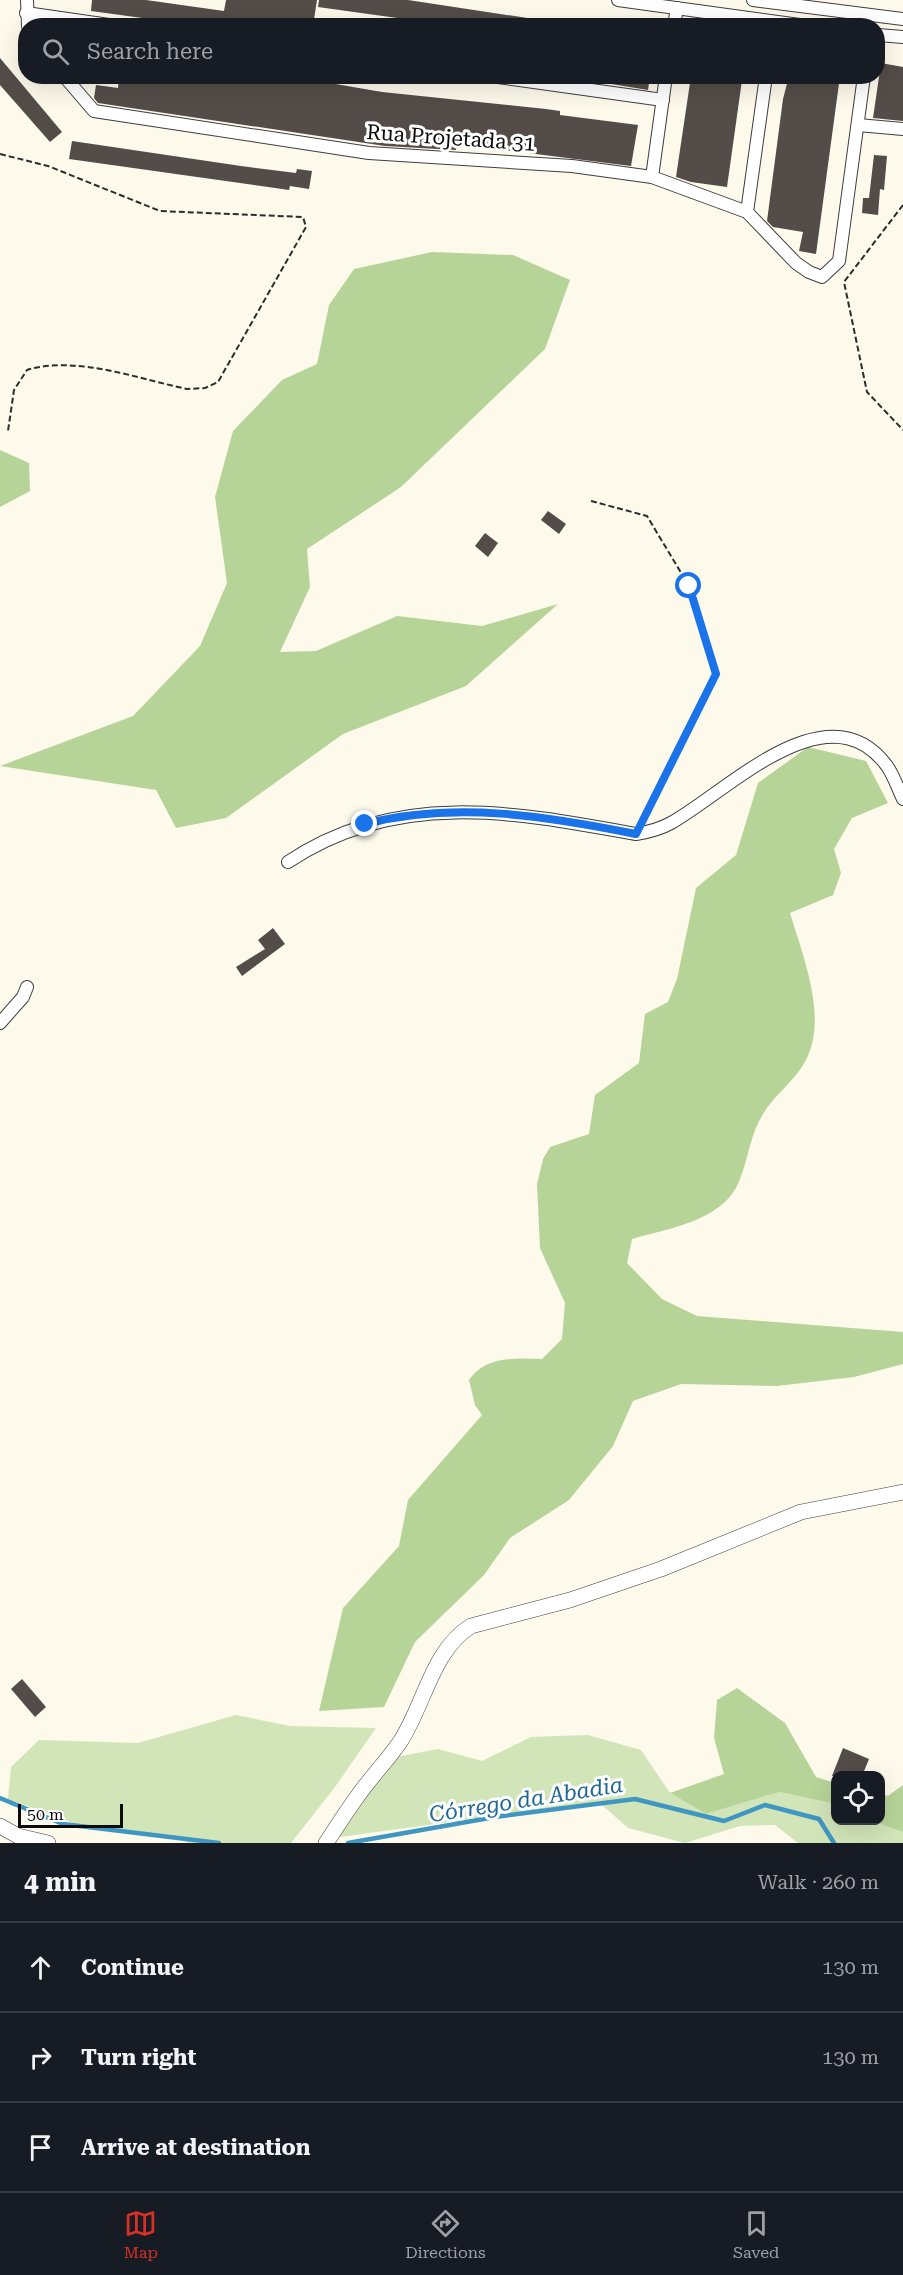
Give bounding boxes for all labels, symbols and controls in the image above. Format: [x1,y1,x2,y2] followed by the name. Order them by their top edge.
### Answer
[18,18,885,84] search box
[39,35,72,68] icon: search
[87,39,213,64] text: Search here
[366,120,536,156] street label: Rua Projetada 31
[675,572,701,598] route start
[351,810,377,836] route end
[831,1771,885,1825] map controls
[831,1771,885,1825] button: locate
[427,1772,625,1827] water label: Córrego da Abadia
[18,1801,123,1828] scale bar
[27,1805,64,1824] text: 50 m
[24,1867,96,1897] text: 4 min
[758,1870,879,1894] text: Walk · 260 m
[24,1951,57,1984] icon: ahead
[81,1955,184,1980] text: Continue
[822,1955,879,1979] text: 130 m
[24,2041,57,2074] icon: right
[81,2045,196,2070] text: Turn right
[822,2045,879,2069] text: 130 m
[24,2131,57,2164] icon: arrive
[81,2135,310,2160] text: Arrive at destination
[124,2207,158,2262] tab: Map
[405,2207,486,2262] tab: Directions
[733,2207,779,2262] tab: Saved

